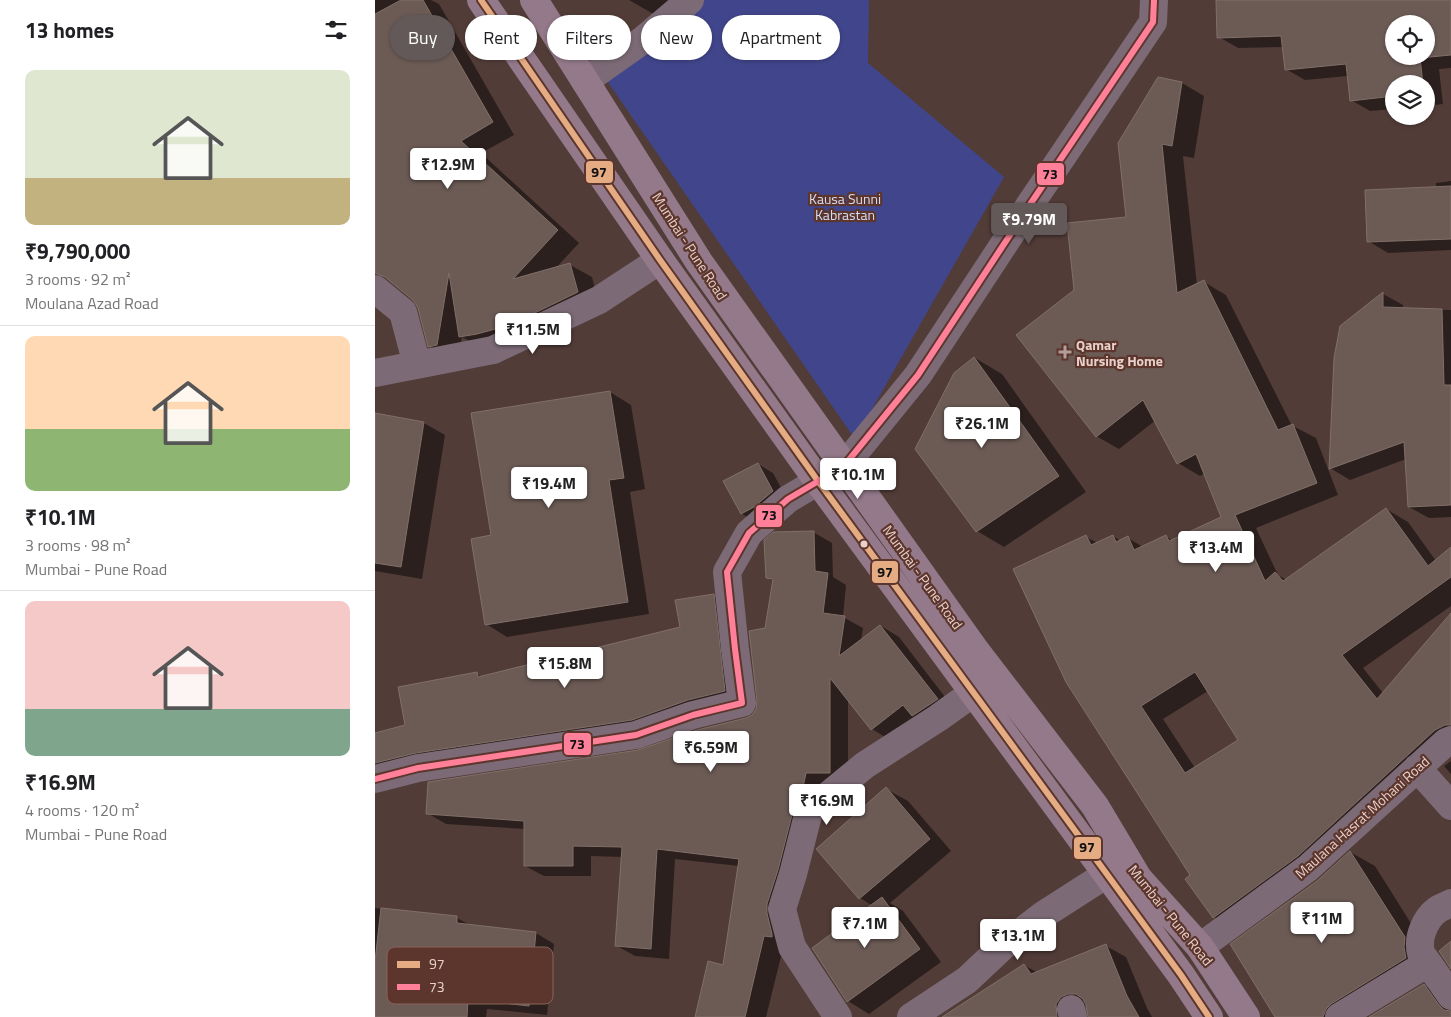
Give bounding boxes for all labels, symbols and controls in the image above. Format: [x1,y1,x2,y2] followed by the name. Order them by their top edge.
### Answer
[25,14,114,46] text: 13 homes
[390,15,455,60] chip: Buy
[465,15,537,60] chip: Rent
[547,15,631,60] chip: Filters
[641,15,712,60] chip: New
[722,15,840,60] chip: Apartment
[1385,15,1435,125] map controls
[1385,15,1435,65] button: locate
[322,16,350,44] icon: filters
[1385,75,1435,125] button: layers
[143,103,233,193] icon: home
[407,148,489,190] pin: ₹12.9M
[421,152,475,176] text: ₹12.9M
[585,160,614,184] line badge: 97
[591,161,607,182] text: 97
[1036,162,1065,186] line badge: 73
[1042,163,1058,184] text: 73
[647,188,733,304] street label: Mumbai - Pune Road
[809,188,881,225] park label: Kausa Sunni Kabrastan
[988,202,1070,245] pin: ₹9.79M
[1002,207,1056,231] text: ₹9.79M
[25,235,130,267] text: ₹9,790,000
[25,267,130,291] text: 3 rooms · 92 m²
[25,291,159,315] text: Moulana Azad Road
[492,312,574,355] pin: ₹11.5M
[506,317,560,341] text: ₹11.5M
[1076,334,1163,371] place label: Qamar Nursing Home
[1058,345,1072,359] marker: Qamar Nursing Home
[143,368,233,458] icon: home
[941,406,1023,449] pin: ₹26.1M
[955,411,1009,435] text: ₹26.1M
[817,458,899,500] pin: ₹10.1M
[831,462,885,486] text: ₹10.1M
[508,466,590,509] pin: ₹19.4M
[522,471,576,495] text: ₹19.4M
[25,501,96,533] text: ₹10.1M
[755,504,783,528] line badge: 73
[761,504,777,525] text: 73
[878,521,968,633] street label: Mumbai - Pune Road
[1175,530,1257,573] pin: ₹13.4M
[25,533,130,557] text: 3 rooms · 98 m²
[1189,535,1243,559] text: ₹13.4M
[859,539,869,549] unlabelled marker
[25,557,167,581] text: Mumbai - Pune Road
[871,560,899,584] line badge: 97
[877,561,893,582] text: 97
[143,633,233,723] icon: home
[524,646,606,689] pin: ₹15.8M
[538,651,592,675] text: ₹15.8M
[670,730,752,773] pin: ₹6.59M
[563,732,592,756] line badge: 73
[569,733,585,754] text: 73
[684,735,738,759] text: ₹6.59M
[1290,751,1434,883] street label: Maulana Hasrat Mohani Road
[25,766,96,798] text: ₹16.9M
[786,784,868,826] pin: ₹16.9M
[800,788,854,812] text: ₹16.9M
[25,798,139,822] text: 4 rooms · 120 m²
[25,822,167,846] text: Mumbai - Pune Road
[1073,836,1102,860] line badge: 97
[1079,836,1095,857] text: 97
[1124,860,1218,970] street label: Mumbai - Pune Road
[1292,902,1352,944] pin: ₹11M
[830,906,900,949] pin: ₹7.1M
[1302,906,1342,930] text: ₹11M
[843,911,887,935] text: ₹7.1M
[977,918,1059,961] pin: ₹13.1M
[991,923,1045,947] text: ₹13.1M
[387,947,553,1004] legend
[429,953,445,974] text: 97
[429,976,445,997] text: 73

